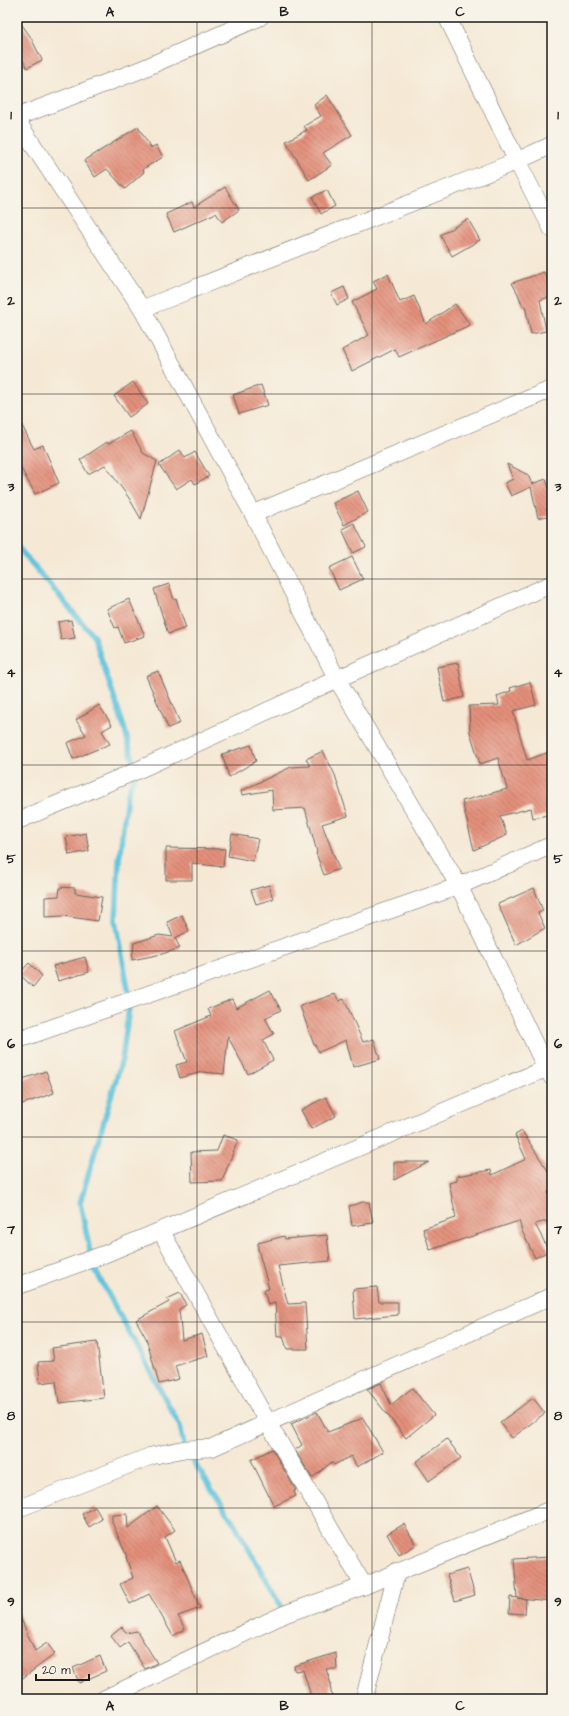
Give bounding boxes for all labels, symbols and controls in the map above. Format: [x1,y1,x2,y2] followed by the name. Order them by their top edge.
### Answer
[106,3,115,21] text: A
[279,3,289,21] text: B
[455,3,465,21] text: C
[10,106,12,124] text: 1
[557,106,559,124] text: 1
[6,292,15,310] text: 2
[553,292,562,310] text: 2
[7,478,15,496] text: 3
[554,478,562,496] text: 3
[7,664,16,682] text: 4
[554,664,563,682] text: 4
[6,850,16,868] text: 5
[553,850,563,868] text: 5
[7,1035,16,1053] text: 6
[554,1035,563,1053] text: 6
[6,1221,16,1239] text: 7
[553,1221,563,1239] text: 7
[7,1407,16,1425] text: 8
[554,1407,563,1425] text: 8
[7,1593,15,1611] text: 9
[554,1593,562,1611] text: 9
[36,1656,89,1682] scale bar
[42,1662,71,1679] text: 20 m
[106,1697,115,1715] text: A
[279,1697,289,1715] text: B
[455,1697,465,1715] text: C

